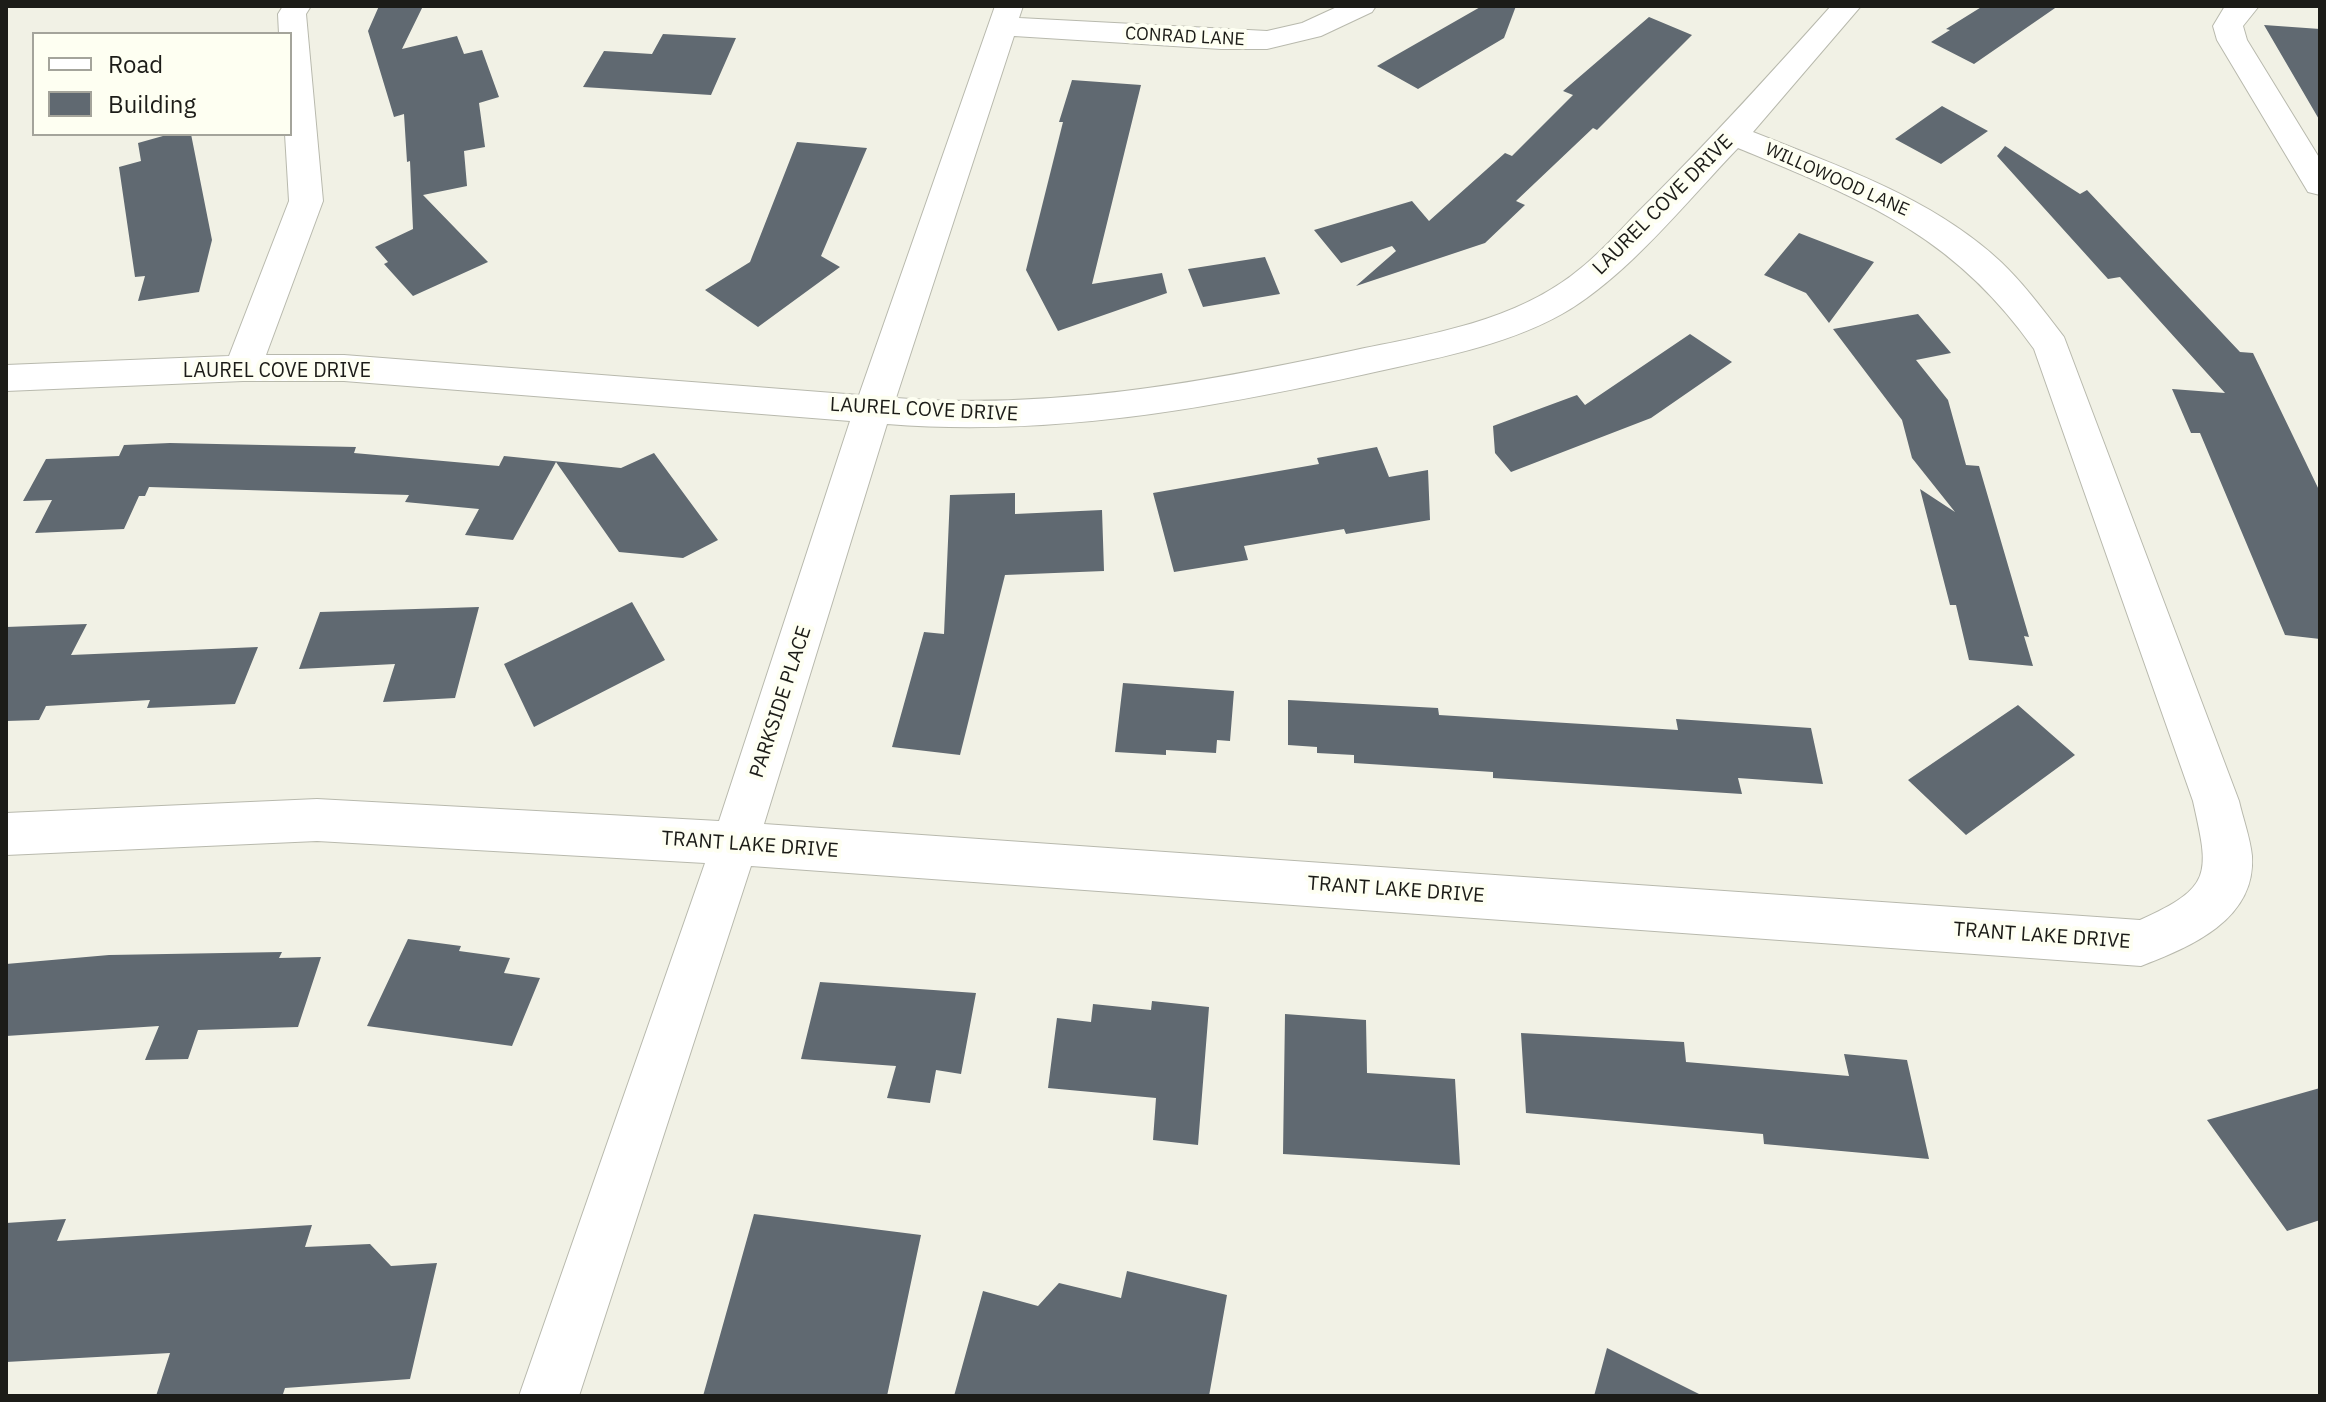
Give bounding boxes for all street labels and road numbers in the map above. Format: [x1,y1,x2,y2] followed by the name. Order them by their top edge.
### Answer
[1125,23,1245,51] street label: CONRAD LANE
[1588,130,1738,280] street label: LAUREL COVE DRIVE
[1762,139,1912,221] street label: WILLOWOOD LANE
[183,359,371,383] street label: LAUREL COVE DRIVE
[829,393,1019,427] street label: LAUREL COVE DRIVE
[745,623,817,781] street label: PARKSIDE PLACE
[661,827,839,863] street label: TRANT LAKE DRIVE
[1307,872,1485,908] street label: TRANT LAKE DRIVE
[1953,918,2131,954] street label: TRANT LAKE DRIVE

